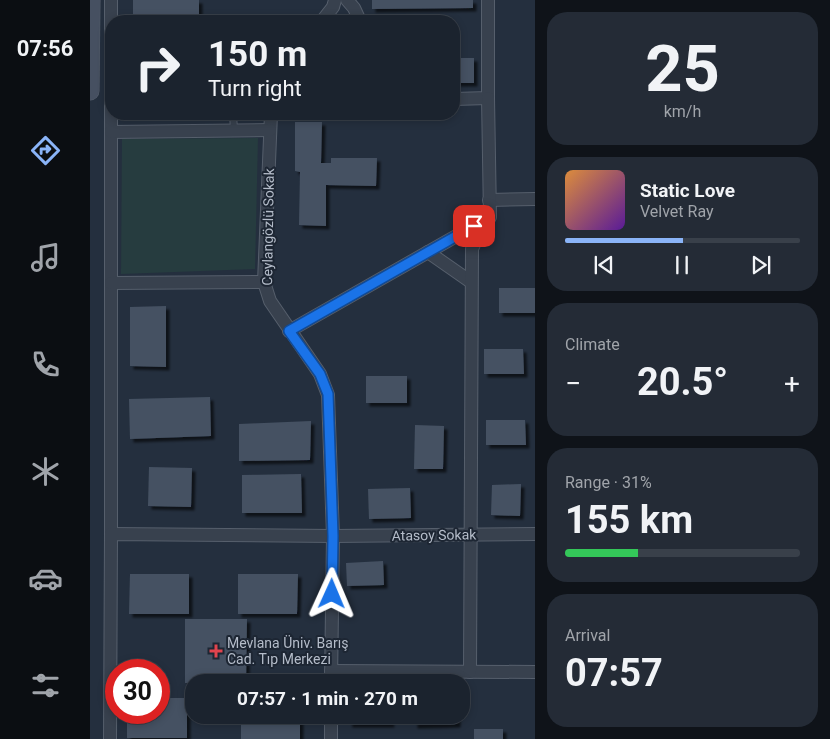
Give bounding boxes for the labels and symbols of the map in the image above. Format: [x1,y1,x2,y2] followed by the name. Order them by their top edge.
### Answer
[259,167,277,286] street label: Ceylangözlü Sokak
[453,205,495,247] pin
[392,526,477,544] street label: Atasoy Sokak
[305,567,357,619] position arrow
[227,635,348,667] place label: Mevlana Üniv. Barış Cad. Tıp Merkezi
[209,644,223,658] marker: Mevlana Üniv. Barış Cad. Tıp Merkezi
[105,659,170,724] speed limit sign: 30

